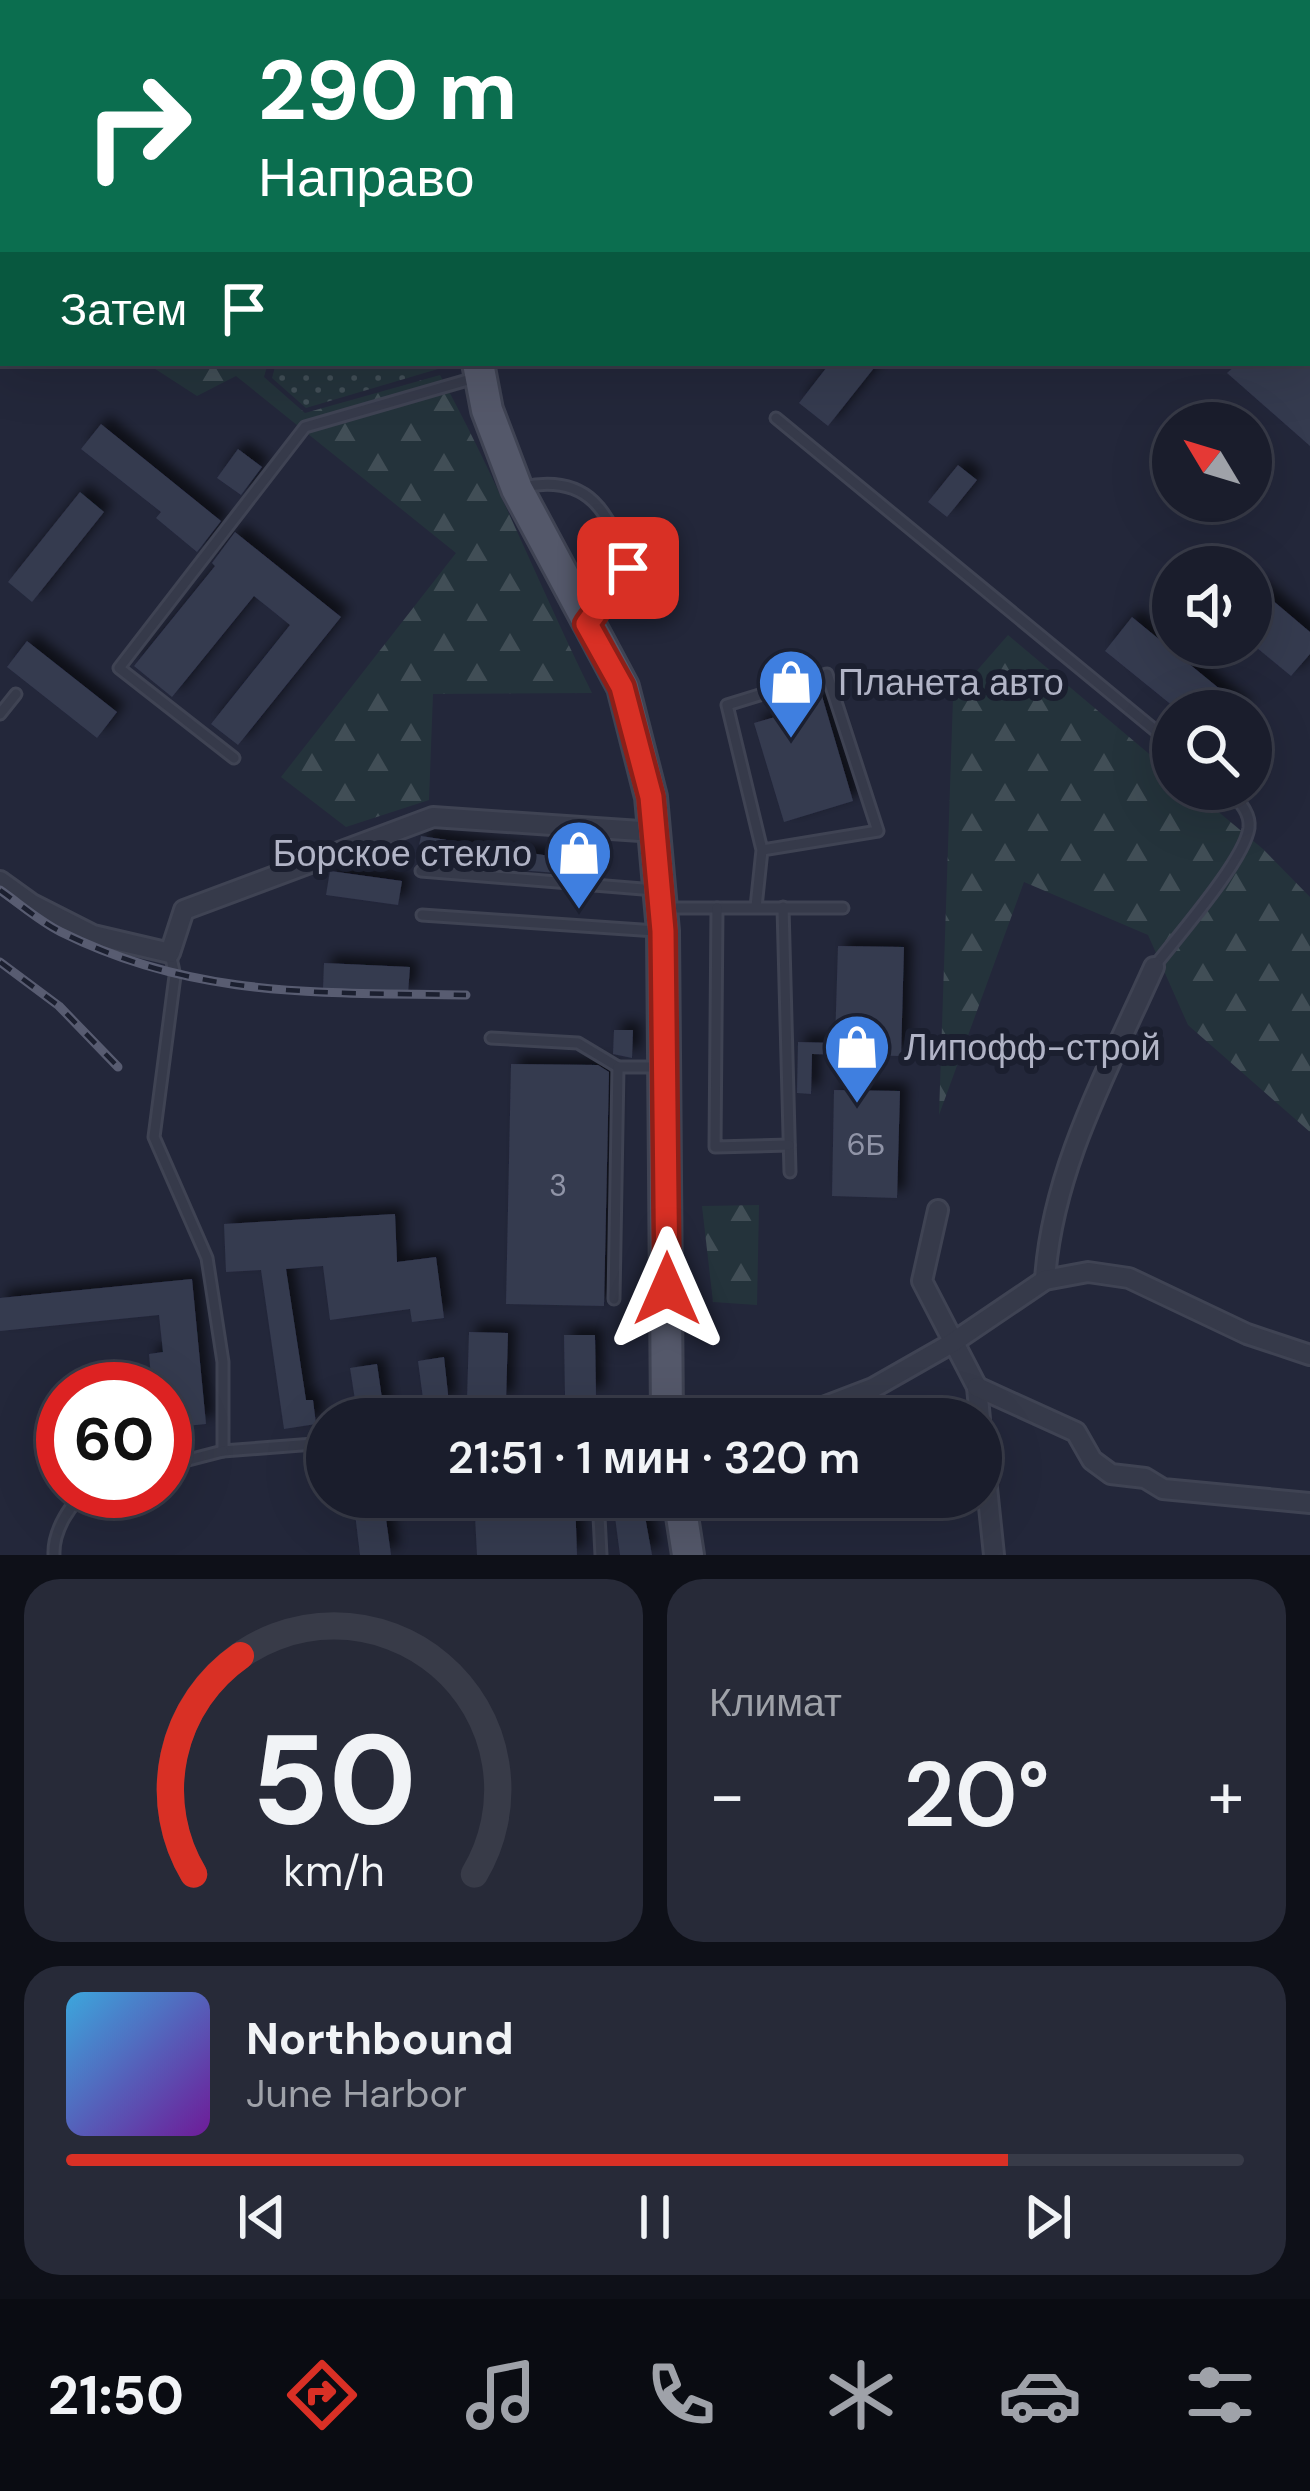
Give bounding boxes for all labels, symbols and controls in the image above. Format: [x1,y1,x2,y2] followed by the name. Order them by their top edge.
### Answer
[258,36,517,145] text: 290 m
[60,48,216,204] icon: right
[258,142,474,213] text: Направо
[211,276,277,342] icon: arrive
[60,280,187,339] text: Затем
[1152,402,1272,522] north arrow
[1152,402,1272,810] map controls
[577,517,679,619] pin
[595,535,661,601] icon: arrive
[1152,546,1272,666] button: sound
[756,647,826,741] shop icon: Планета авто
[838,659,1064,706] place label: Планета авто
[1152,690,1272,810] button: search
[544,818,614,912] shop icon: Борское стекло
[273,830,532,877] place label: Борское стекло
[822,1012,892,1106] shop icon: Липофф-строй
[904,1024,1161,1071] place label: Липофф-строй
[847,1125,885,1164] house number: 6Б
[549,1166,567,1205] house number: 3
[604,1226,730,1352] position arrow
[36,1362,192,1518] speed limit sign: 60
[448,1428,860,1487] text: 21:51 · 1 мин · 320 m
[709,1677,842,1728] text: Климат
[251,1699,416,1862] text: 50
[903,1737,1050,1854] text: 20°
[709,1753,745,1838] text: −
[1208,1753,1244,1838] text: +
[283,1842,384,1898] text: km/h
[246,2009,514,2068] text: Northbound
[246,2068,467,2119] text: June Harbor
[229,2184,295,2250] icon: previous
[622,2184,688,2250] icon: pause
[1015,2184,1081,2250] icon: next
[280,2353,364,2437] icon: directions
[459,2353,543,2437] icon: music
[639,2353,723,2437] icon: phone
[819,2353,903,2437] icon: climate
[998,2353,1082,2437] icon: car
[1178,2353,1262,2437] icon: filters
[48,2360,184,2431] text: 21:50

